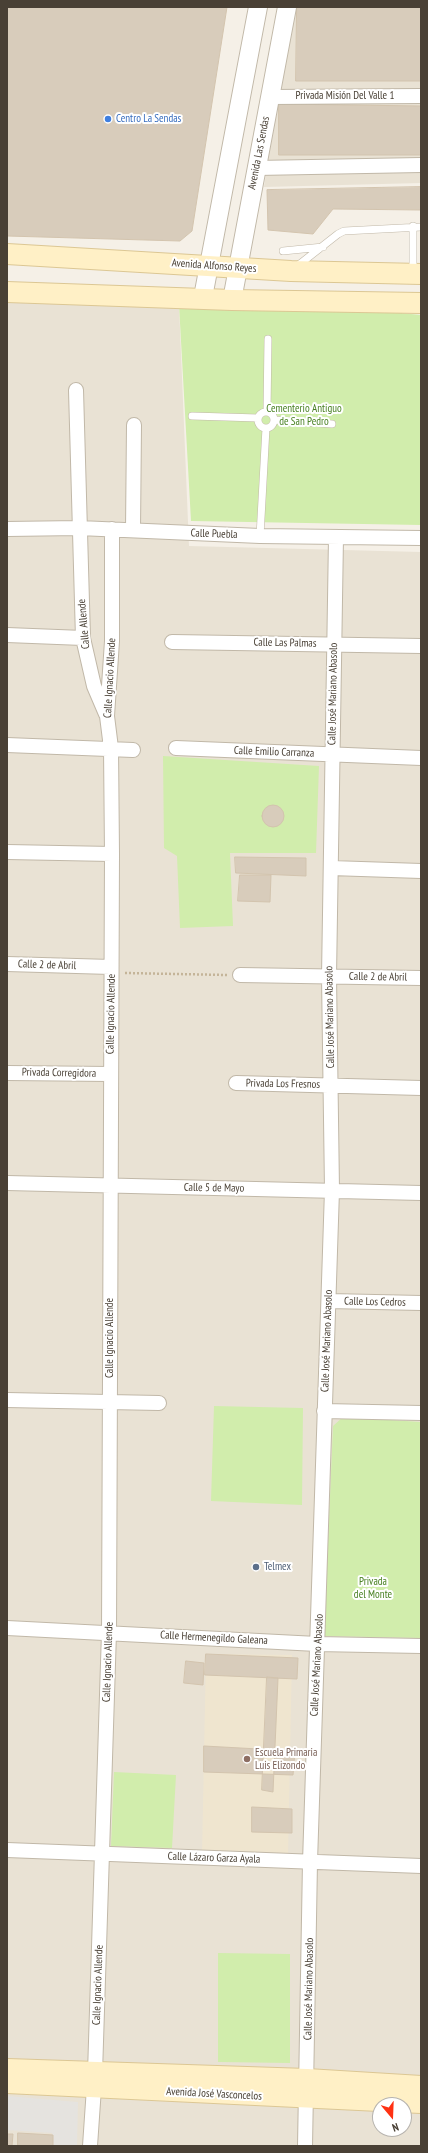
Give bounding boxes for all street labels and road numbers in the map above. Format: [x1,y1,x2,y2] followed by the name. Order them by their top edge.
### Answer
[296,89,394,103] street label: Privada Misión Del Valle 1
[245,115,273,191] street label: Avenida Las Sendas
[171,256,257,276] street label: Avenida Alfonso Reyes
[190,527,238,541] street label: Calle Puebla
[75,598,93,650] street label: Calle Allende
[253,636,317,650] street label: Calle Las Palmas
[101,638,119,718] street label: Calle Ignacio Allende
[326,643,340,745] street label: Calle José Mariano Abasolo
[234,744,314,760] street label: Calle Emilio Carranza
[18,957,76,973] street label: Calle 2 de Abril
[323,966,337,1068] street label: Calle José Mariano Abasolo
[349,970,407,984] street label: Calle 2 de Abril
[104,974,118,1054] street label: Calle Ignacio Allende
[22,1066,96,1080] street label: Privada Corregidora
[246,1077,320,1091] street label: Privada Los Fresnos
[184,1181,244,1195] street label: Calle 5 de Mayo
[319,1290,335,1392] street label: Calle José Mariano Abasolo
[344,1295,406,1309] street label: Calle Los Cedros
[103,1298,117,1378] street label: Calle Ignacio Allende
[308,1613,326,1717] street label: Calle José Mariano Abasolo
[100,1622,116,1702] street label: Calle Ignacio Allende
[160,1629,268,1647] street label: Calle Hermenegildo Galeana
[167,1850,261,1866] street label: Calle Lázaro Garza Ayala
[302,1938,316,2040] street label: Calle José Mariano Abasolo
[90,1945,106,2025] street label: Calle Ignacio Allende
[166,2085,262,2103] street label: Avenida José Vasconcelos

